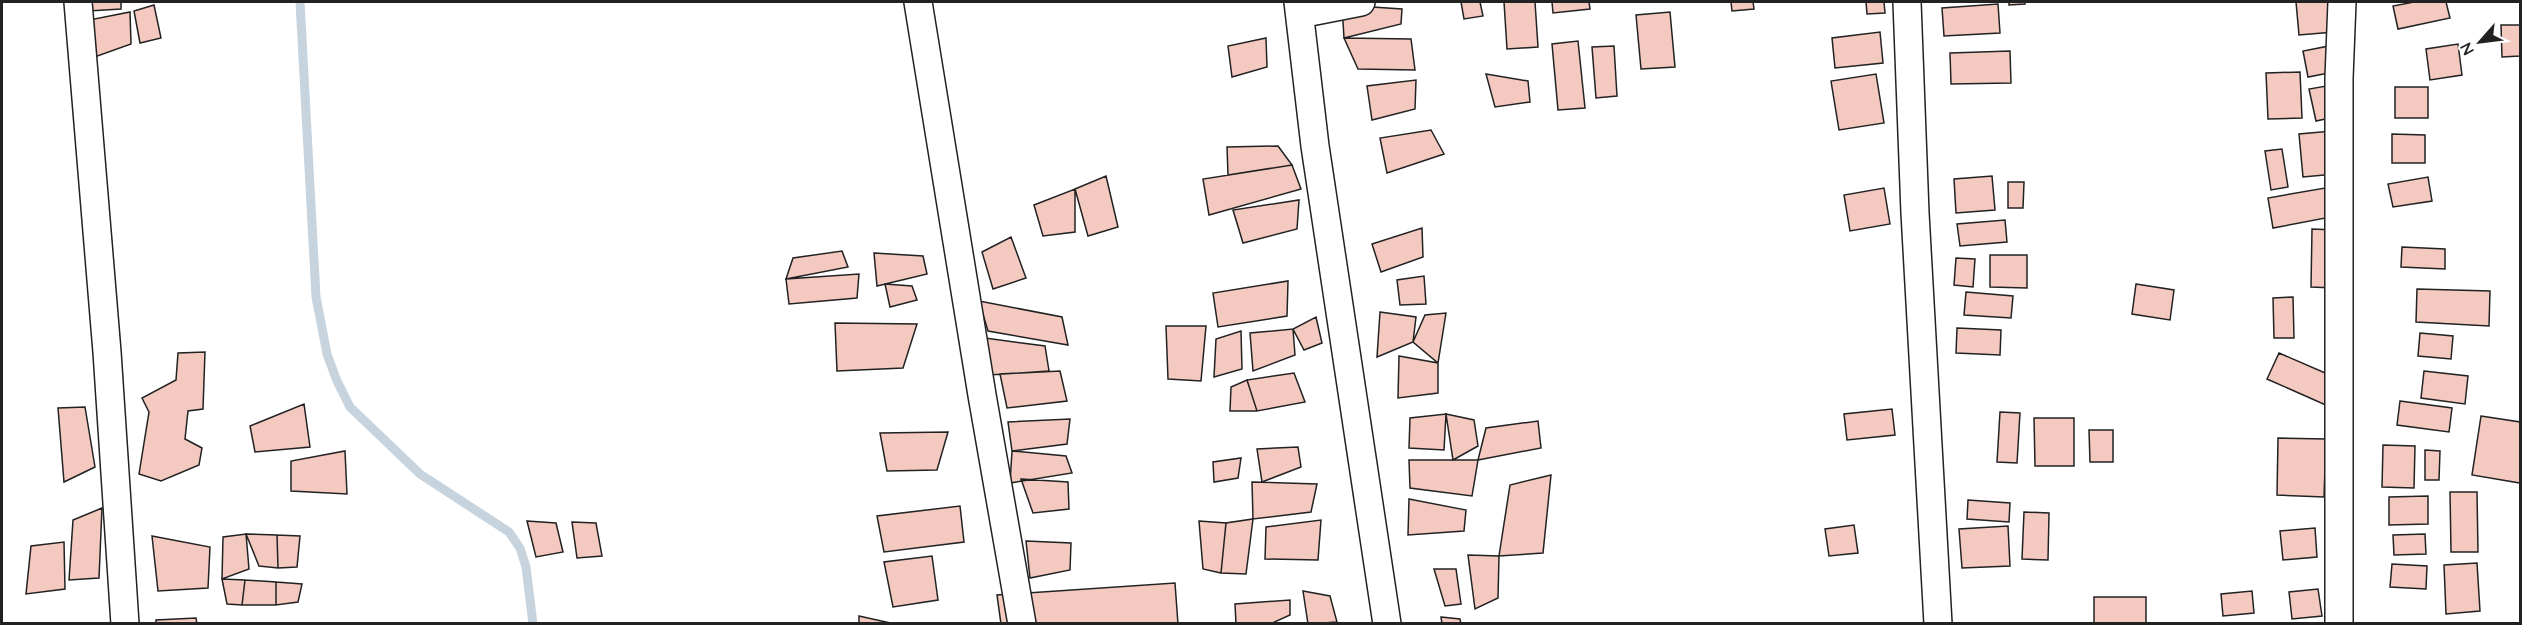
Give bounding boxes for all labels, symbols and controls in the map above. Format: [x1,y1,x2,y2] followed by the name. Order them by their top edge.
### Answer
[2450,12,2510,72] north arrow
[2455,39,2478,59] text: N

